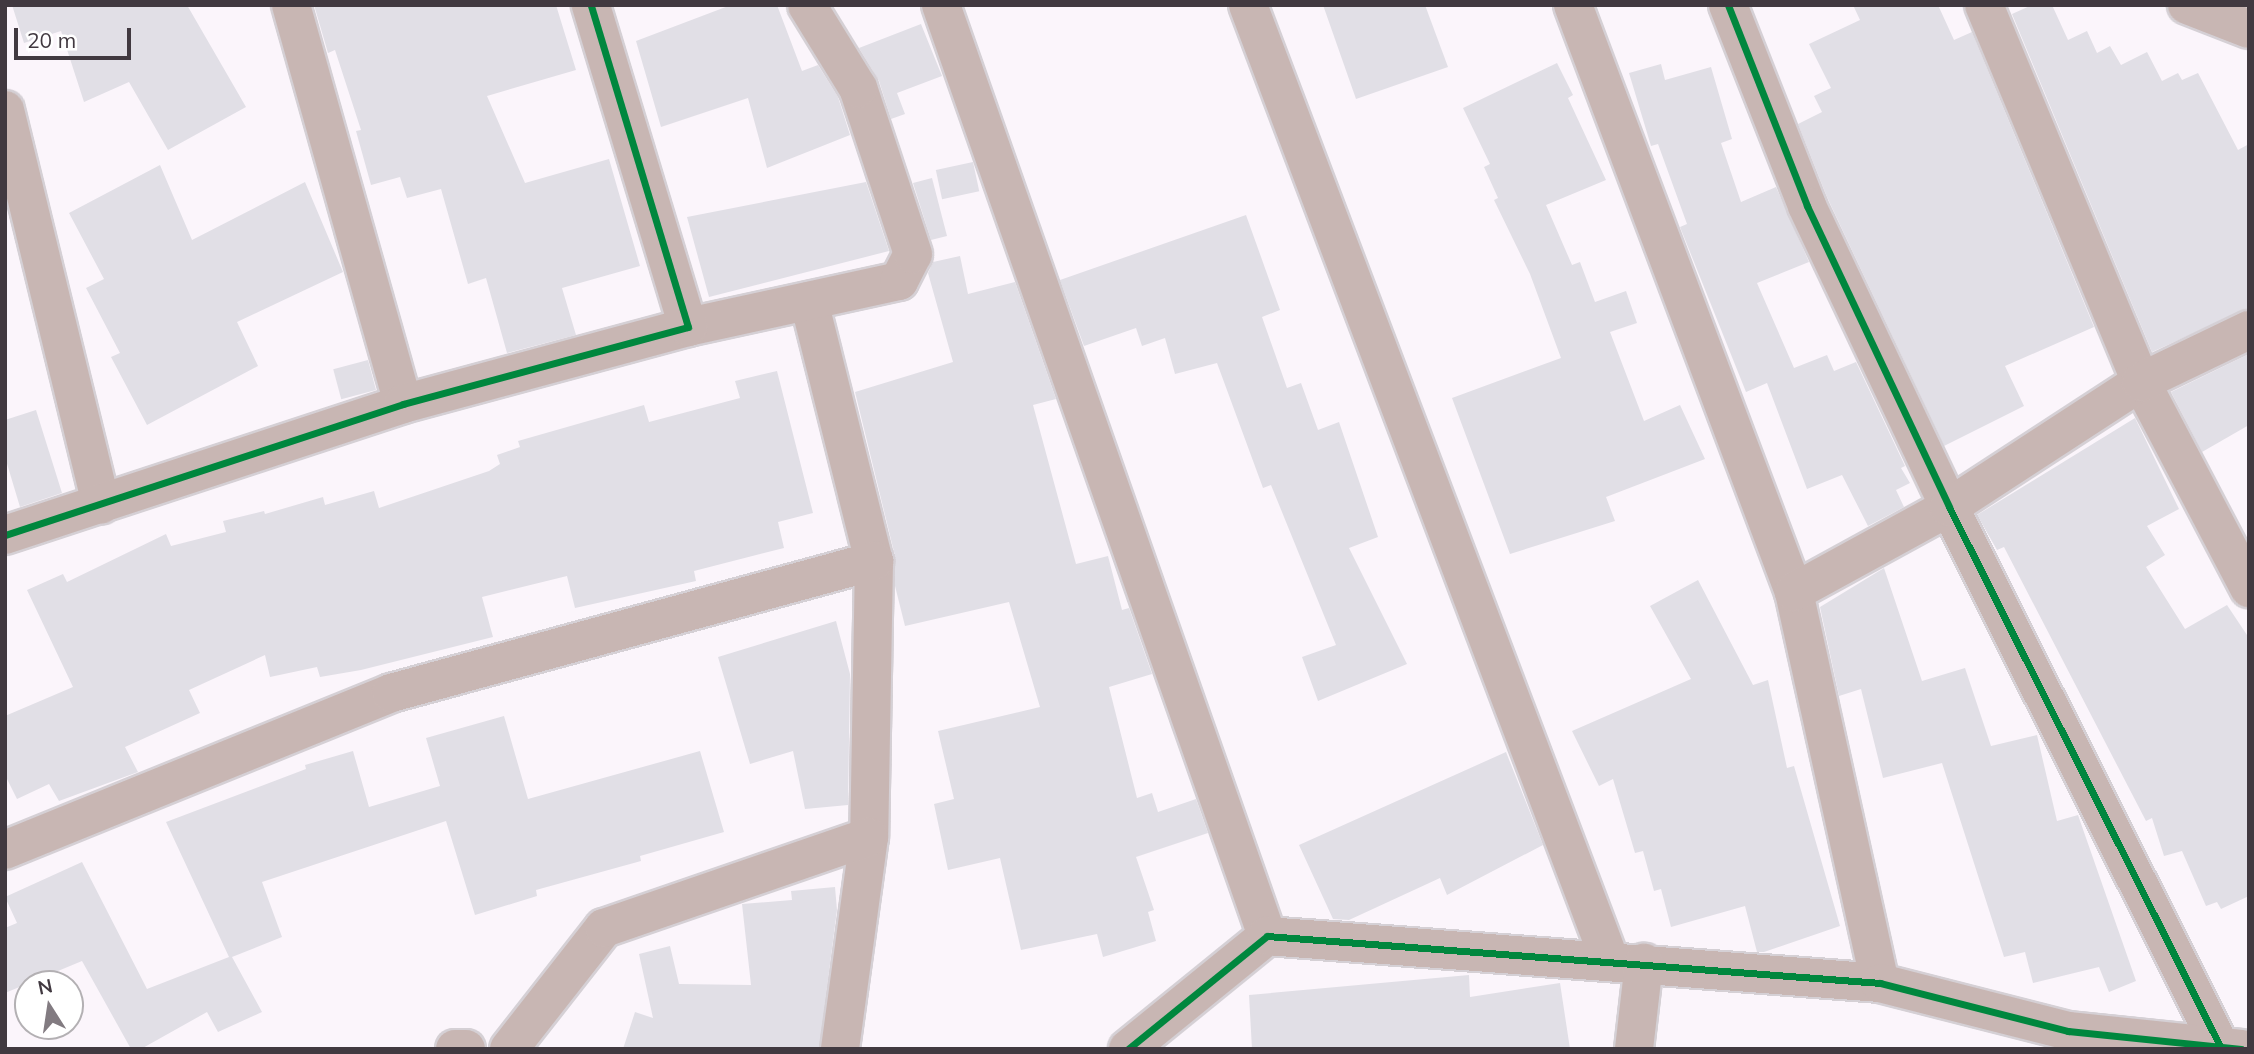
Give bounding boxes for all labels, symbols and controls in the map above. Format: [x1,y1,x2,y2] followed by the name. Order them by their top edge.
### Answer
[18,14,135,58] scale bar
[27,27,76,53] text: 20 m
[14,970,84,1040] north arrow
[36,973,55,1000] text: N

